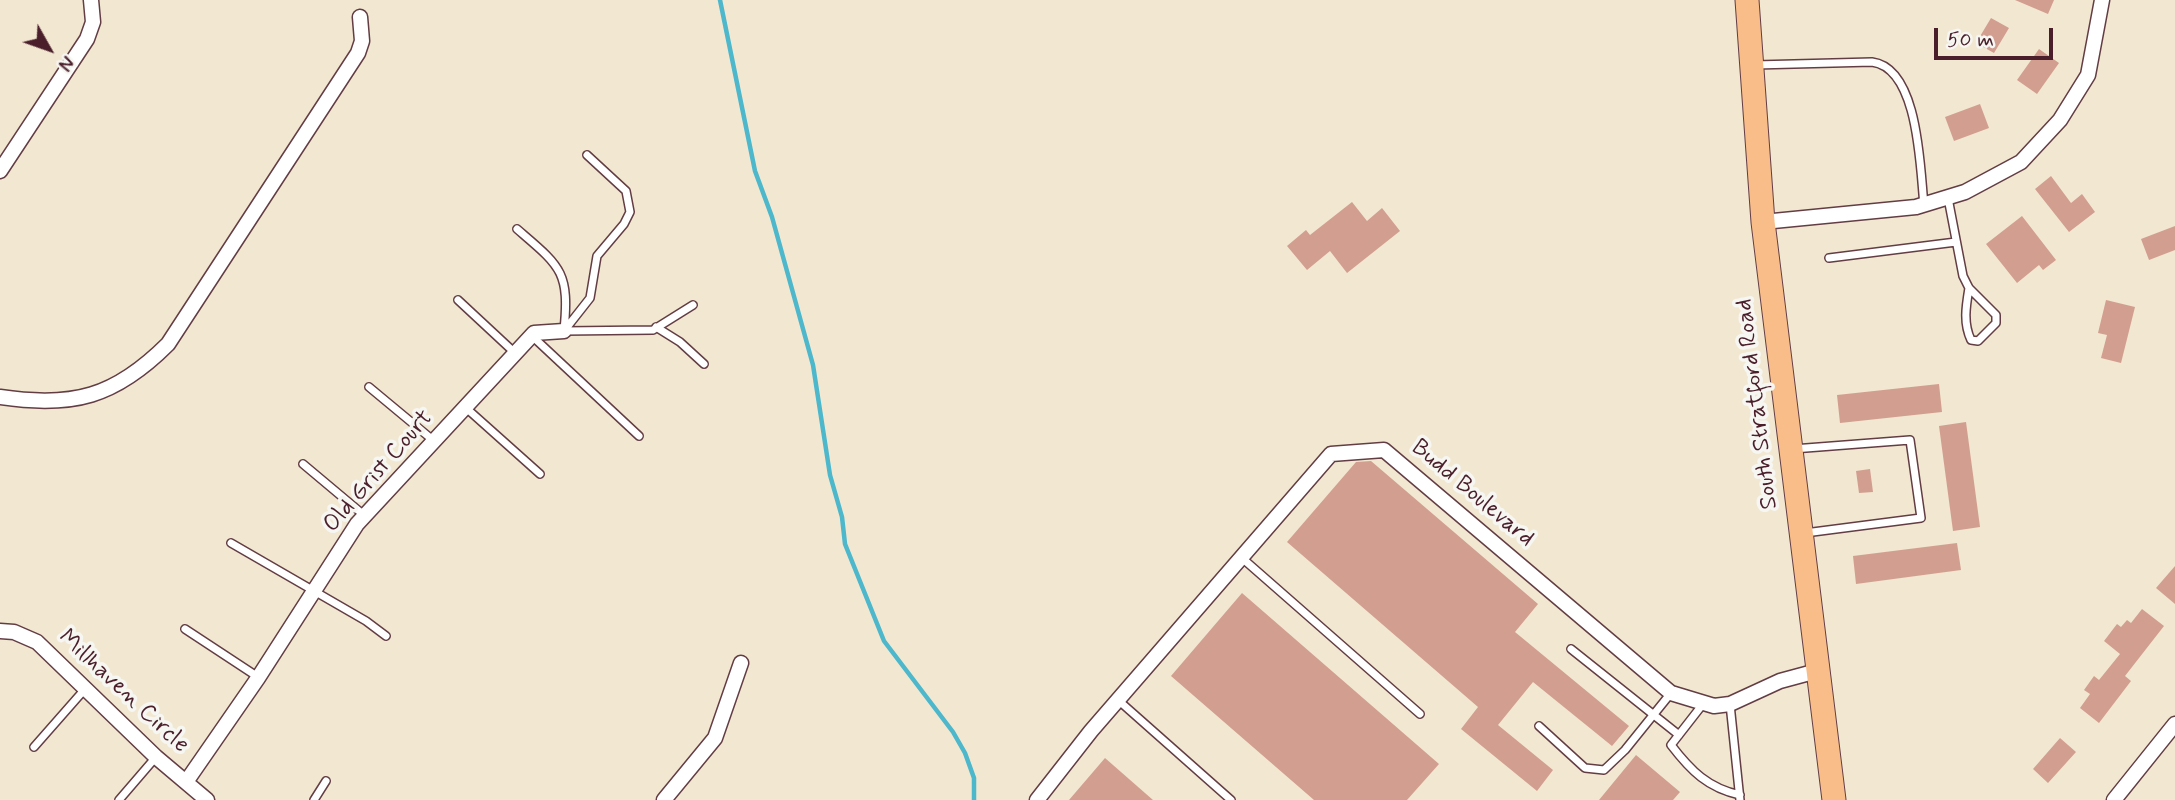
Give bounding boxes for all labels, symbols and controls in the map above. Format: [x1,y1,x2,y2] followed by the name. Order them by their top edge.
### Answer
[14,14,84,84] north arrow
[1937,14,2056,58] scale bar
[1947,26,1994,54] text: 50 m
[52,50,79,76] text: N
[1731,297,1785,511] street label: South Stratford Road
[318,405,440,539] street label: Old Grist Court
[1404,434,1540,554] street label: Budd Boulevard
[52,624,194,760] street label: Millhaven Circle

